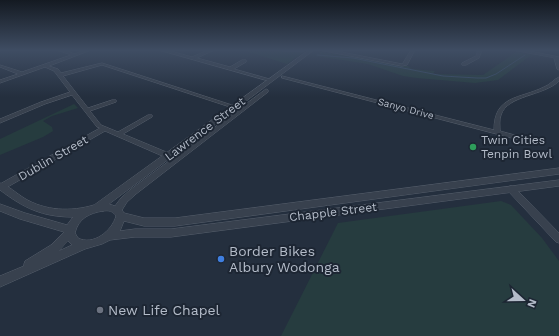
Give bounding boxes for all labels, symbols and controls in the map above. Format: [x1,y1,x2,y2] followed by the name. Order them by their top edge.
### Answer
[162,94,248,164] street label: Lawrence Street
[377,96,435,121] street label: Sanyo Drive
[16,132,90,184] street label: Dublin Street
[481,133,552,161] place label: Twin Cities Tenpin Bowl
[468,142,478,152] marker: Twin Cities Tenpin Bowl
[288,200,378,224] street label: Chapple Street
[229,243,340,275] place label: Border Bikes Albury Wodonga
[216,254,226,264] marker: Border Bikes Albury Wodonga
[503,280,543,320] north arrow
[524,297,539,310] text: N
[108,302,221,318] place label: New Life Chapel
[95,305,105,315] marker: New Life Chapel

